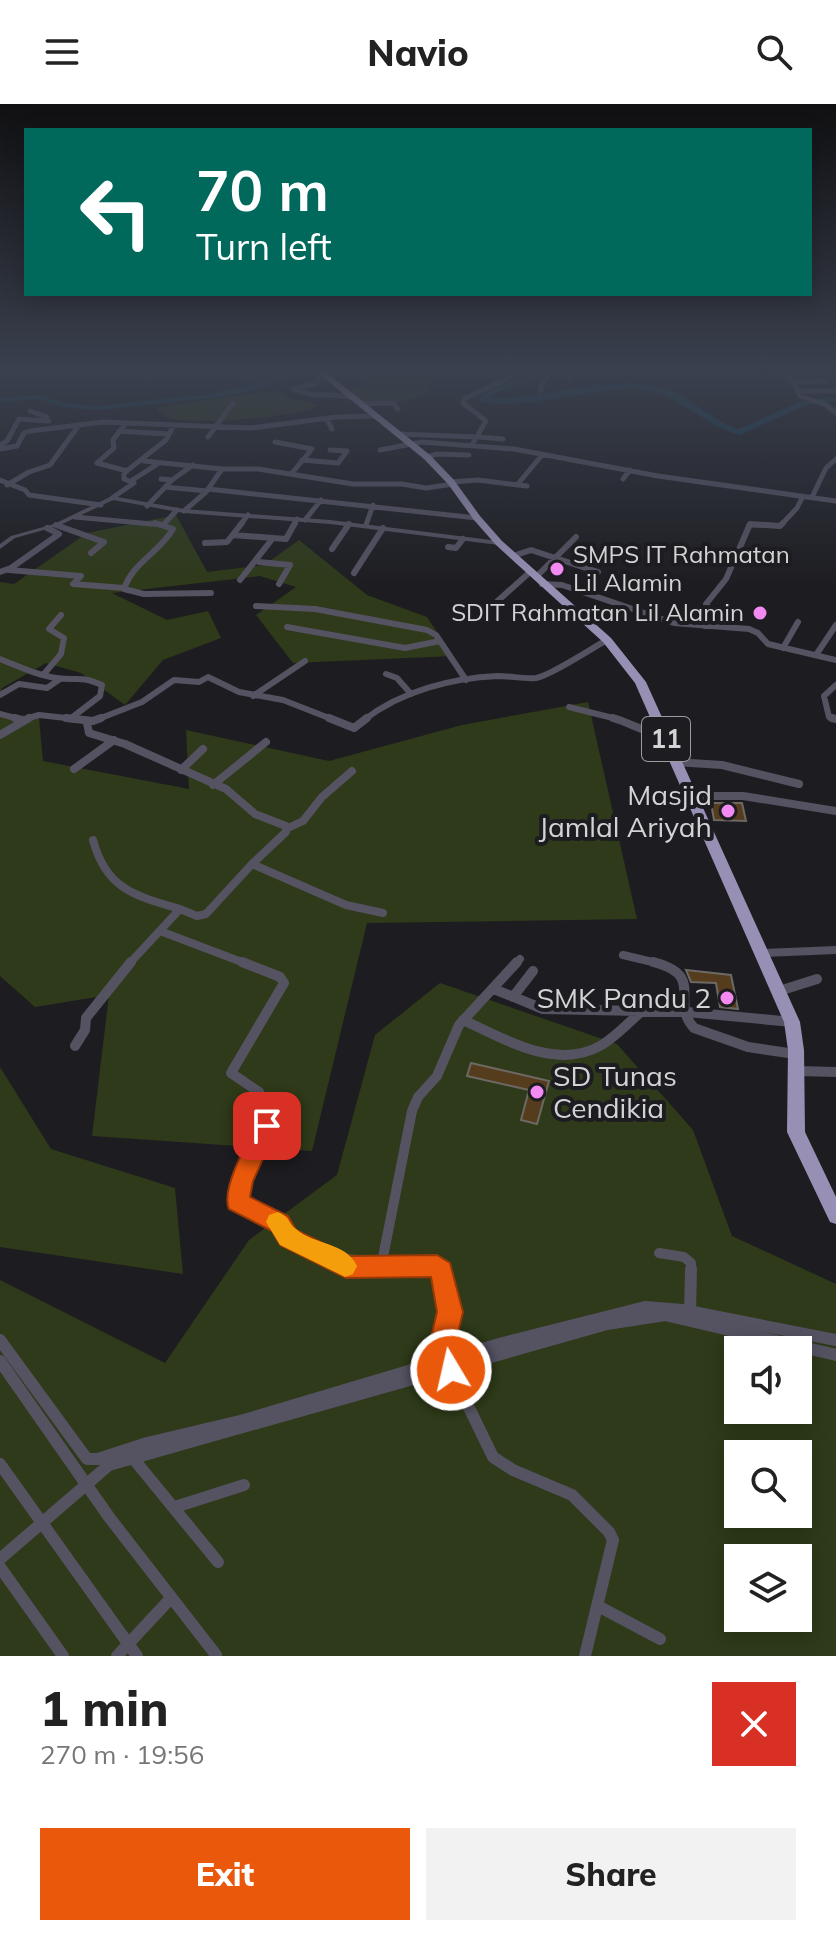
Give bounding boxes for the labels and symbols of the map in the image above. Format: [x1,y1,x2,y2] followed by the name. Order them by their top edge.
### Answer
[573,539,790,597] place label: SMPS IT Rahmatan Lil Alamin
[548,560,566,578] marker: SMPS IT Rahmatan Lil Alamin
[451,597,744,627] place label: SDIT Rahmatan Lil Alamin
[751,604,769,622] marker: SDIT Rahmatan Lil Alamin
[642,717,690,761] road number: 11
[539,777,712,844] place label: Masjid Jamlal Ariyah
[719,802,737,820] marker: Masjid Jamlal Ariyah
[537,980,711,1015] place label: SMK Pandu 2
[718,989,736,1007] marker: SMK Pandu 2
[553,1058,677,1125] place label: SD Tunas Cendikia
[528,1083,546,1101] marker: SD Tunas Cendikia
[233,1092,301,1160] pin
[409,1328,493,1412] position arrow

